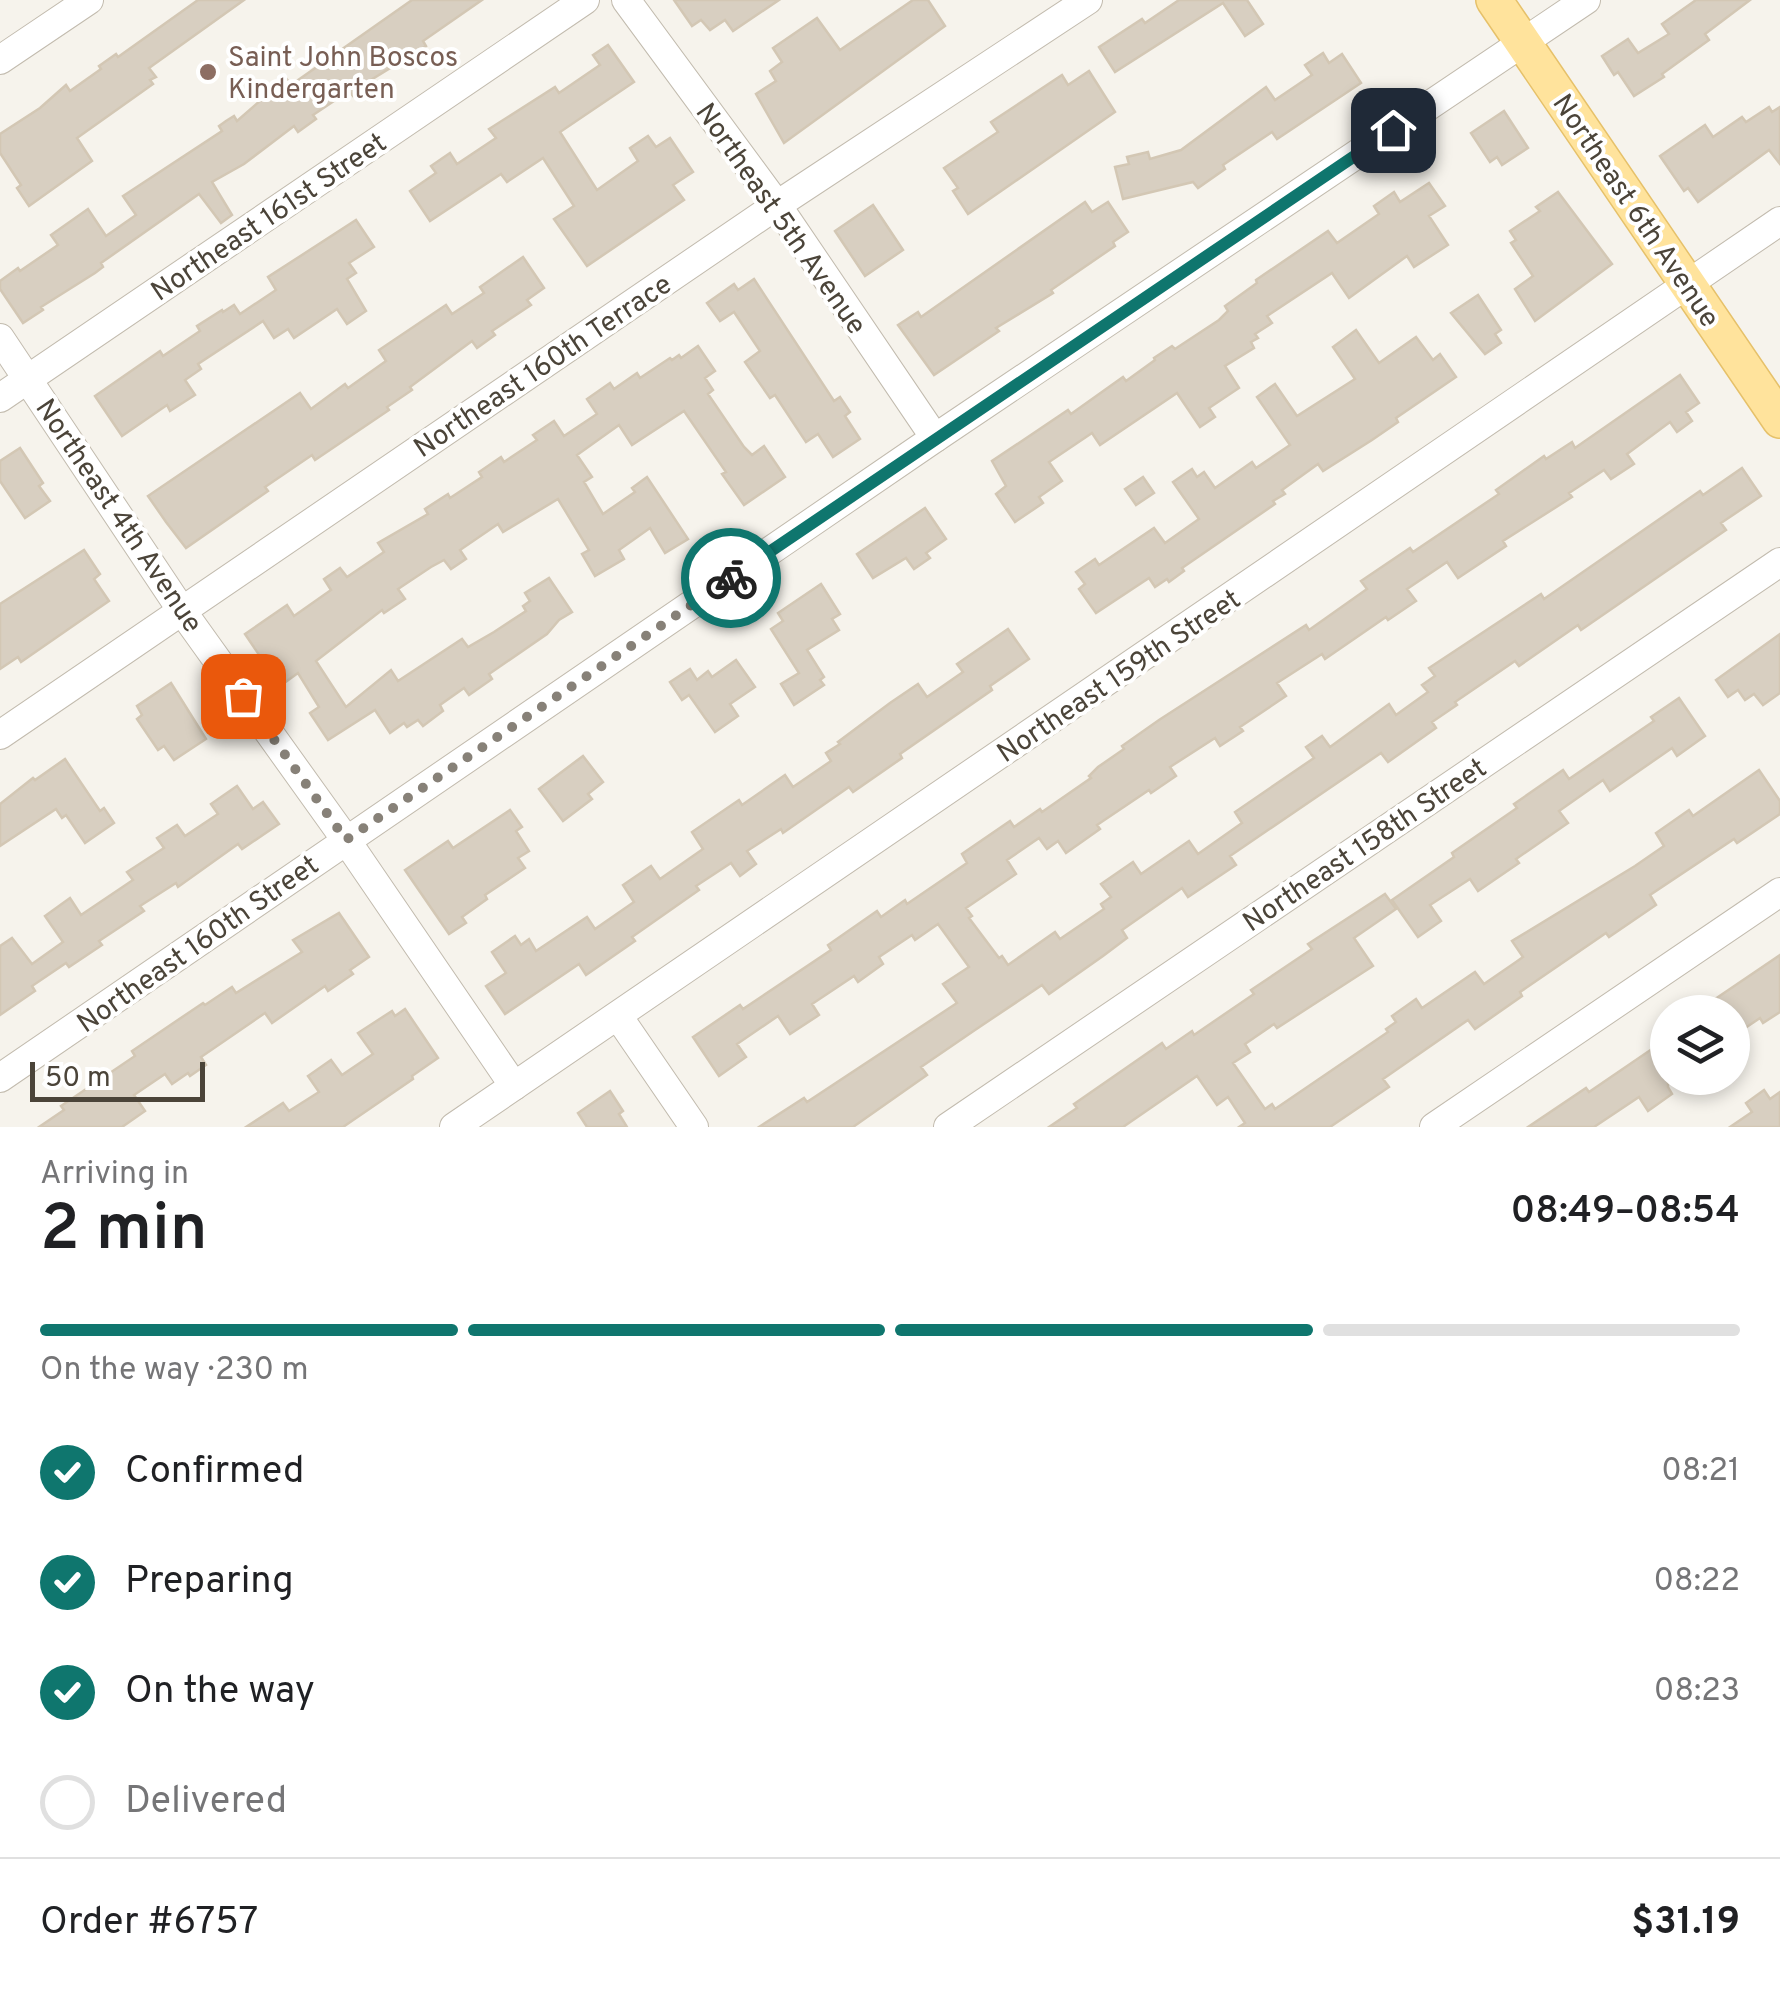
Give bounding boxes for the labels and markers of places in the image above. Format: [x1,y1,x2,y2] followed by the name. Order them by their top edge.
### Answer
[228,41,458,109] place label: Saint John Boscos Kindergarten
[197,61,219,83] marker: Saint John Boscos Kindergarten
[1351,88,1436,173] pin
[201,654,286,739] pin

